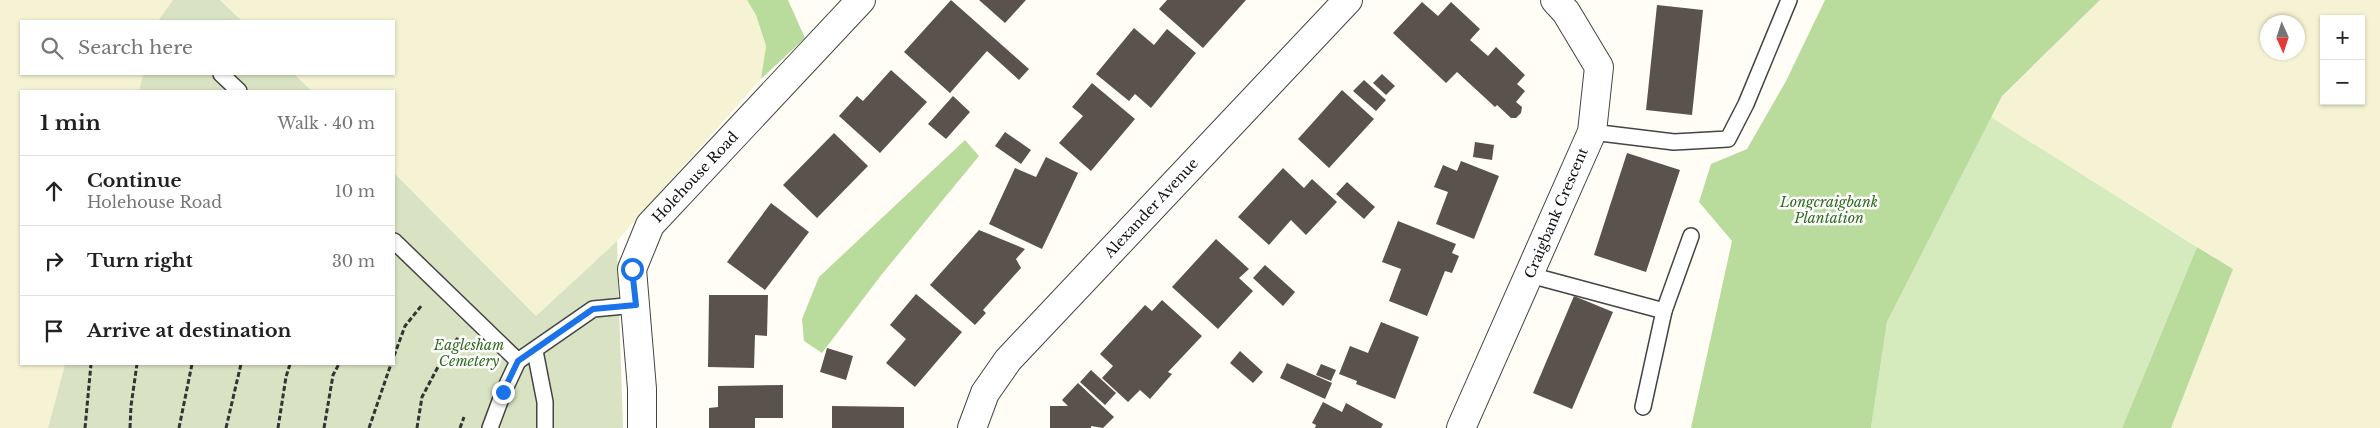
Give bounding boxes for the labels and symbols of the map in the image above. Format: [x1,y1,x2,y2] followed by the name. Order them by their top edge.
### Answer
[2260,15,2305,60] north arrow
[648,127,742,226] street label: Holehouse Road
[1520,144,1592,281] street label: Craigbank Crescent
[1099,154,1202,262] street label: Alexander Avenue
[1779,193,1878,227] park label: Longcraigbank Plantation
[621,258,644,281] route start
[433,336,504,370] park label: Eaglesham Cemetery
[492,381,515,404] route end

